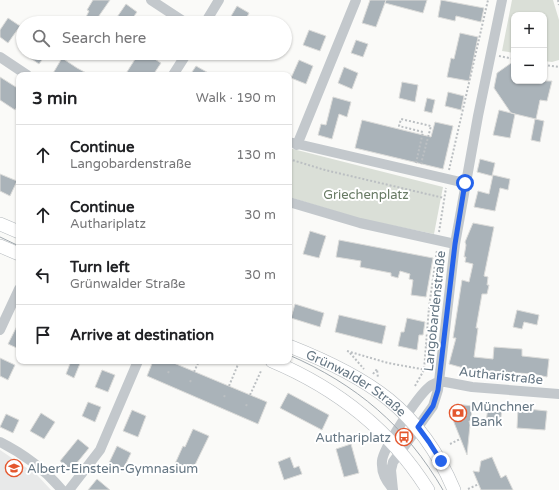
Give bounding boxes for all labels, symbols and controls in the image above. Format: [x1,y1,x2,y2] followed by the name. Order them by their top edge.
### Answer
[511,12,547,84] map controls
[511,12,547,48] button: +
[16,16,292,60] search box
[30,27,52,49] icon: search
[62,29,146,47] text: Search here
[511,48,547,84] button: −
[32,88,77,109] text: 3 min
[196,90,276,106] text: Walk · 190 m
[70,138,134,156] text: Continue
[32,144,54,166] icon: ahead
[236,147,276,163] text: 130 m
[70,156,191,172] text: Langobardenstraße
[456,174,474,192] route start
[323,187,409,203] park label: Griechenplatz
[70,198,134,216] text: Continue
[32,204,54,226] icon: ahead
[244,207,276,223] text: 30 m
[70,216,146,232] text: Authariplatz
[421,250,449,372] street label: Langobardenstraße
[70,258,130,276] text: Turn left
[32,264,54,286] icon: left
[244,267,276,283] text: 30 m
[70,276,185,292] text: Grünwalder Straße
[32,324,54,346] icon: arrive
[70,326,214,344] text: Arrive at destination
[303,347,409,420] street label: Grünwalder Straße
[458,364,544,388] street label: Autharistraße
[471,399,534,430] place label: Münchner Bank
[448,403,468,423] bank icon: Münchner Bank
[394,427,414,447] bus stop icon: Authariplatz
[315,430,391,446] place label: Authariplatz
[432,452,450,470] route end
[4,458,24,478] school or university icon: Albert-Einstein-Gymnasium
[27,461,198,477] place label: Albert-Einstein-Gymnasium

